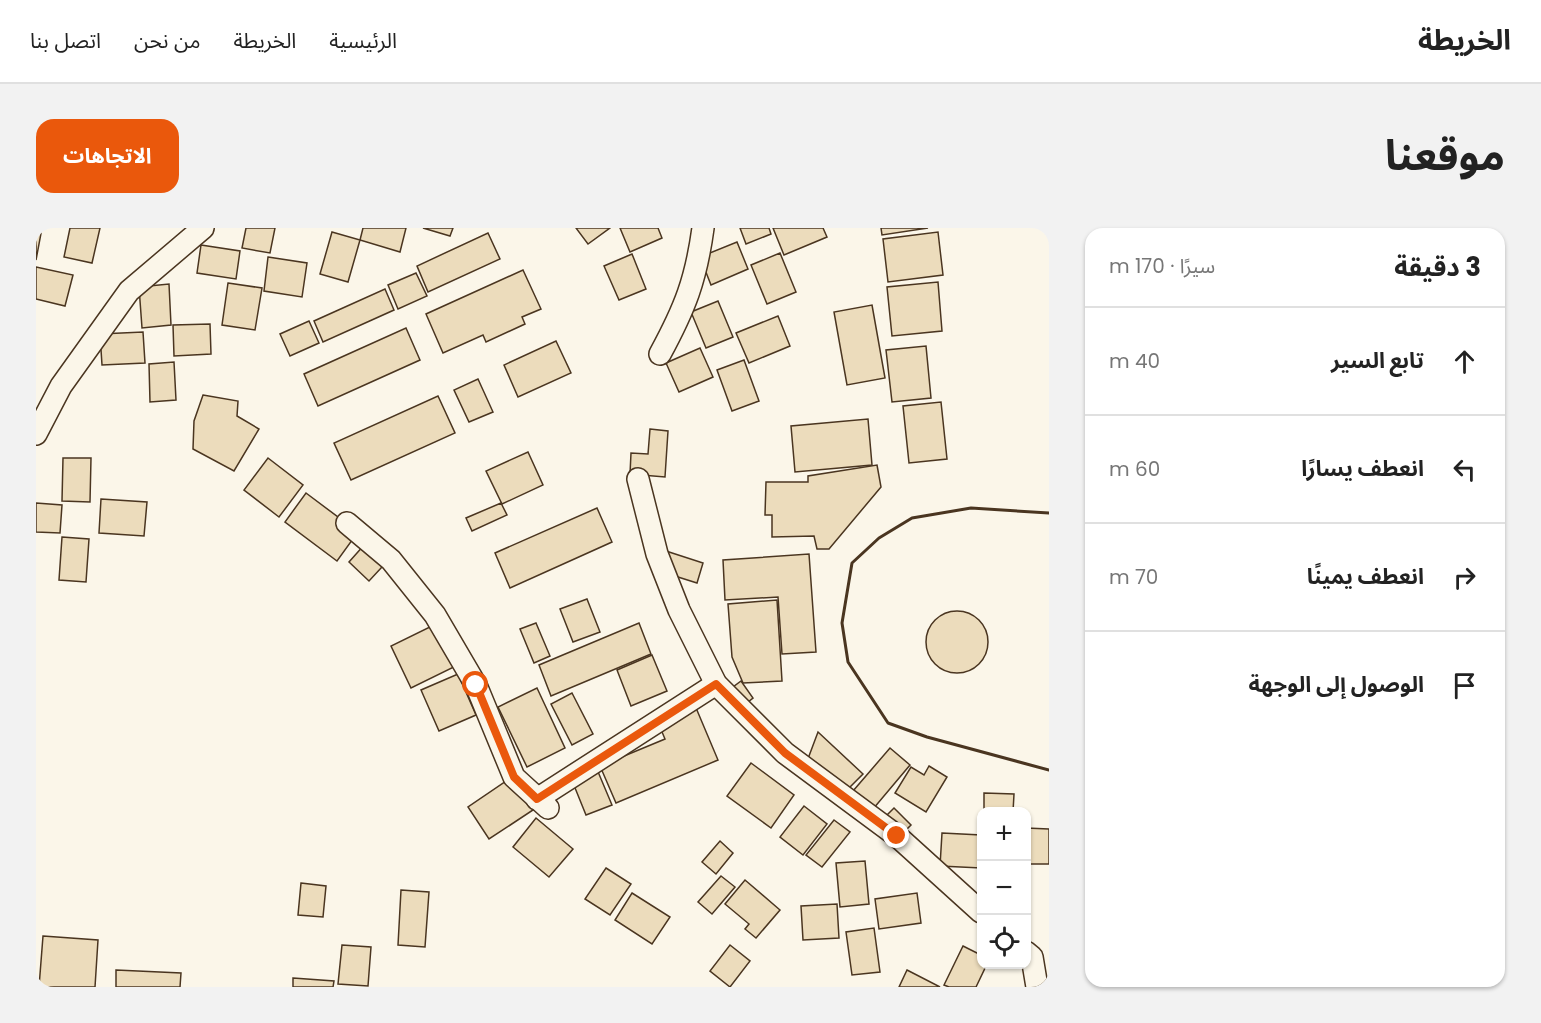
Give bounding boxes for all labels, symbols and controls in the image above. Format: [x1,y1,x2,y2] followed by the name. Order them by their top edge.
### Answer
[1418,21,1511,60] text: الخريطة
[30,26,101,55] text: اتصل بنا
[134,26,200,55] text: من نحن
[233,26,296,55] text: الخريطة
[329,26,397,55] text: الرئيسية
[36,119,179,193] button: الاتجاهات
[1385,126,1505,185] text: موقعنا
[1394,249,1481,285] text: 3 دقيقة
[1109,252,1215,280] text: سيرًا · 170 m
[1331,345,1424,376] text: تابع السير
[1448,345,1481,378] icon: ahead
[1109,347,1160,375] text: 40 m
[1301,453,1424,484] text: انعطف يسارًا
[1448,453,1481,486] icon: left
[1109,455,1160,483] text: 60 m
[1307,561,1424,592] text: انعطف يمينًا
[1448,561,1481,594] icon: right
[1109,563,1158,591] text: 70 m
[1249,669,1424,700] text: الوصول إلى الوجهة
[1448,669,1481,702] icon: arrive
[462,671,488,697] route start
[977,807,1031,969] map controls
[977,807,1031,861] button: +
[883,822,909,848] route end
[977,861,1031,915] button: −
[977,915,1031,969] button: locate

